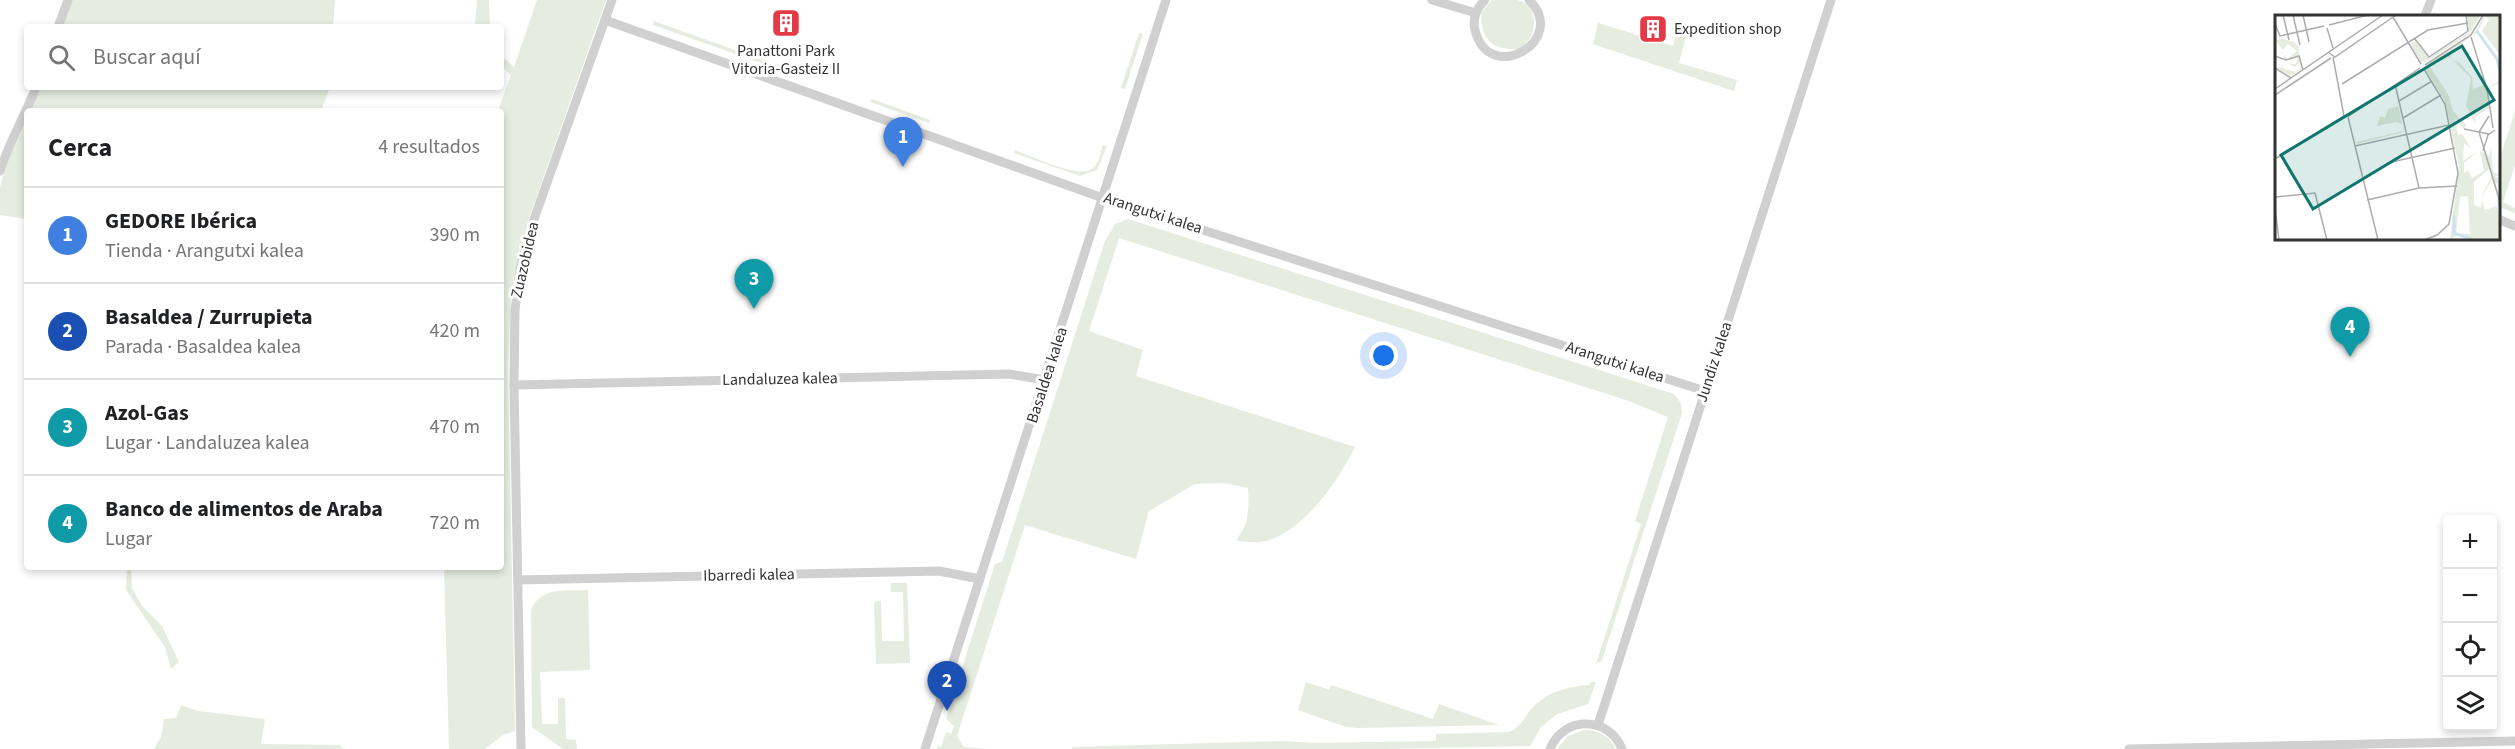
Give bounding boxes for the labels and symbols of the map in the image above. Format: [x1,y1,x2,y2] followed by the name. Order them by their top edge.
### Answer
[770,7,802,39] building icon: Panattoni Park Vitoria-Gasteiz II
[1637,13,1669,45] building icon: Expedition shop
[2275,15,2500,240] inset map
[1674,18,1782,40] place label: Expedition shop
[732,40,840,80] place label: Panattoni Park Vitoria-Gasteiz II
[884,118,922,167] pin: 1
[1101,187,1205,239] street label: Arangutxi kalea
[506,220,544,300] street label: Zuazobidea
[734,260,774,309] pin: 3
[2330,308,2370,357] pin: 4
[1691,319,1737,405] street label: Jundiz kalea
[1021,324,1073,426] street label: Basaldea kalea
[1563,336,1667,388] street label: Arangutxi kalea
[1369,341,1398,370] your location
[722,367,838,391] street label: Landaluzea kalea
[703,563,795,587] street label: Ibarredi kalea
[928,662,966,711] pin: 2

